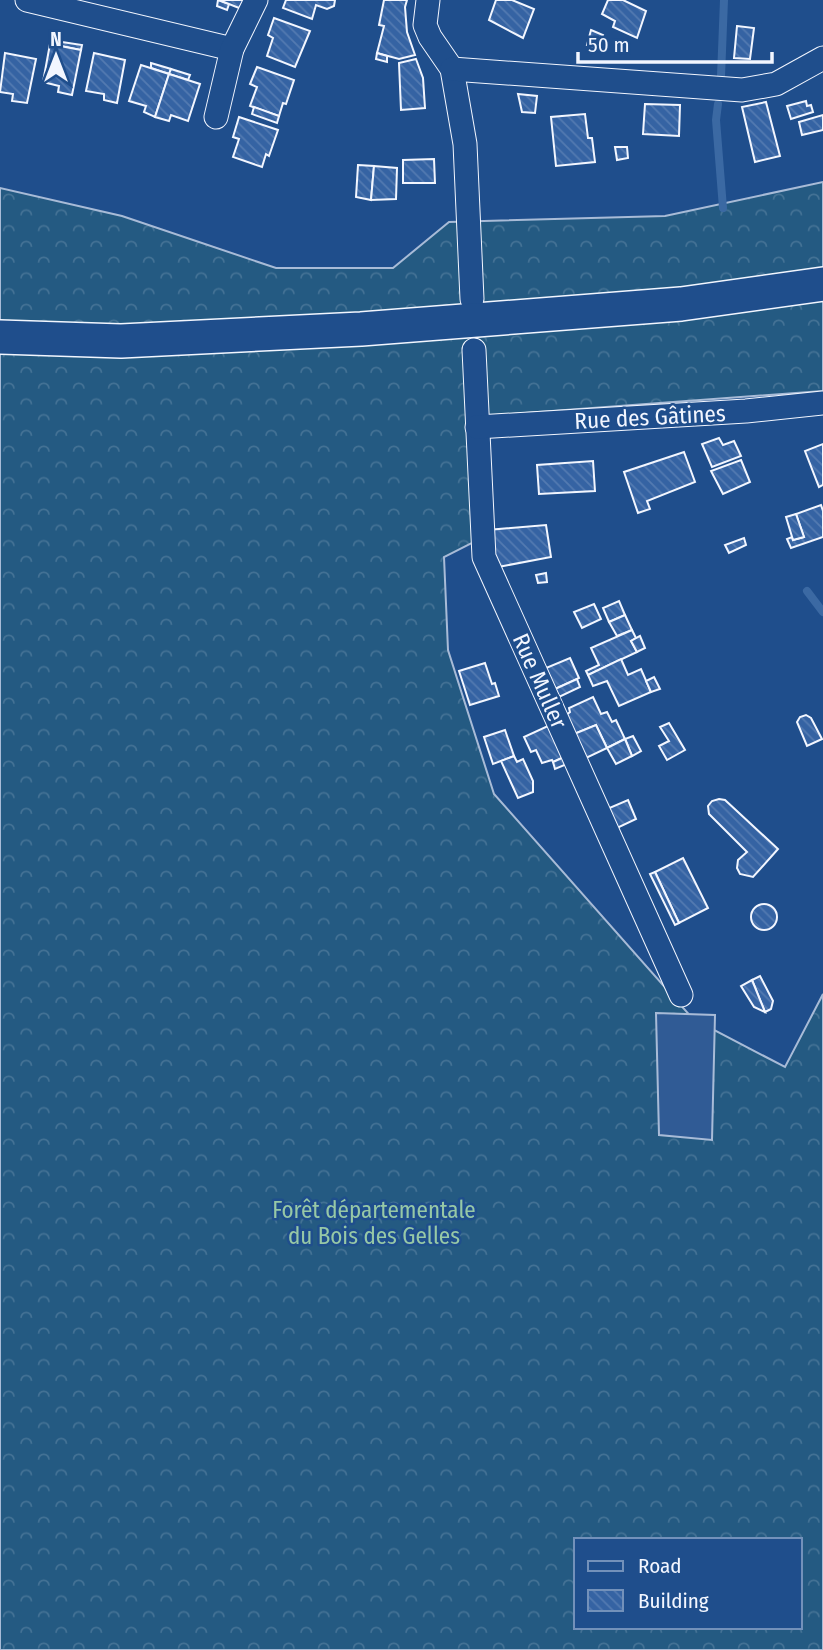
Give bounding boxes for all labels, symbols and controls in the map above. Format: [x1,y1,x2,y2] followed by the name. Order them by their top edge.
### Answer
[21,21,91,91] north arrow
[578,21,772,65] scale bar
[50,28,62,51] text: N
[588,32,630,58] text: 50 m
[574,399,726,435] street label: Rue des Gâtines
[507,629,573,733] street label: Rue Muller
[272,1196,476,1250] park label: Forêt départementale du Bois des Gelles
[574,1538,802,1629] legend
[638,1553,682,1579] text: Road
[638,1588,709,1614] text: Building

